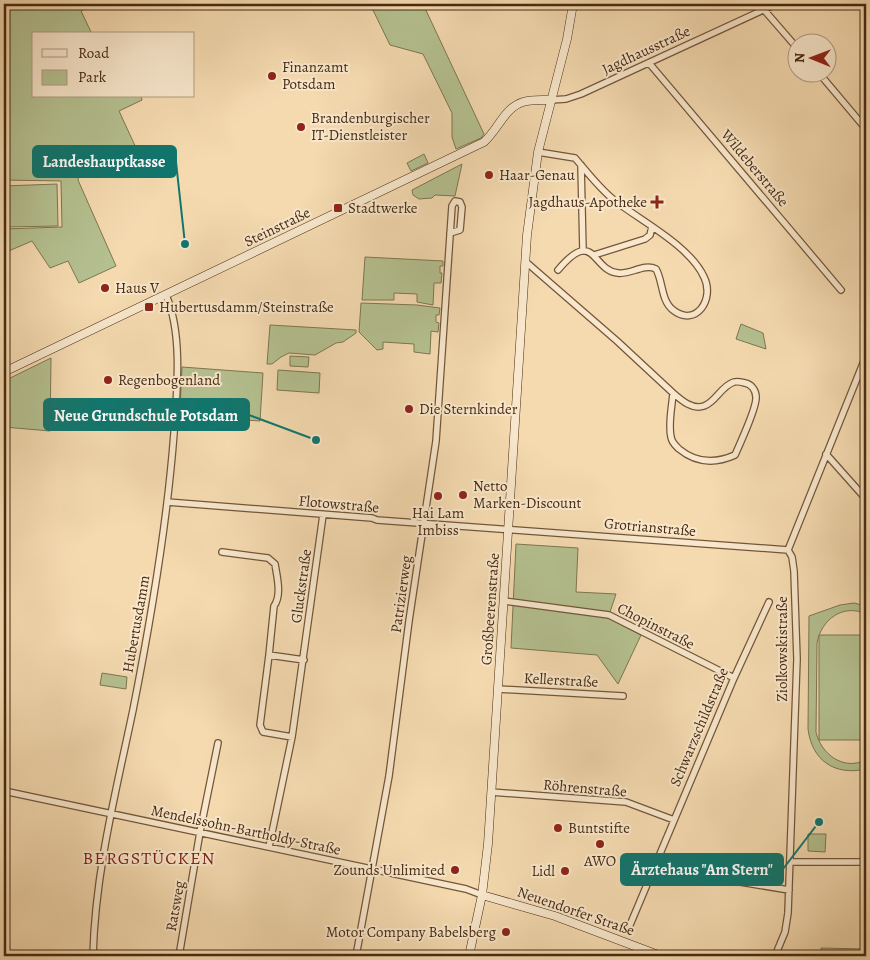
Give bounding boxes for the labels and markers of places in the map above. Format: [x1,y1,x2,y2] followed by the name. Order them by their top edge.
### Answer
[282,57,348,94] place label: Finanzamt Potsdam
[266,70,278,82] marker: Finanzamt Potsdam
[311,108,430,145] place label: Brandenburgischer IT-Dienstleister
[295,121,307,133] marker: Brandenburgischer IT-Dienstleister
[33,146,176,177] callout: Landeshauptkasse
[499,165,576,185] place label: Haar-Genau
[483,169,495,181] marker: Haar-Genau
[528,192,647,212] place label: Jagdhaus-Apotheke
[651,196,663,208] marker: Jagdhaus-Apotheke
[348,198,418,218] place label: Stadtwerke
[332,202,344,214] marker: Stadtwerke
[115,278,160,298] place label: Haus V
[99,282,111,294] marker: Haus V
[159,297,334,317] place label: Hubertusdamm/Steinstraße
[143,301,155,313] marker: Hubertusdamm/Steinstraße
[118,370,221,390] place label: Regenbogenland
[102,374,114,386] marker: Regenbogenland
[44,399,249,430] callout: Neue Grundschule Potsdam
[419,399,518,419] place label: Die Sternkinder
[403,403,415,415] marker: Die Sternkinder
[473,476,581,513] place label: Netto Marken-Discount
[457,489,469,501] marker: Netto Marken-Discount
[432,490,444,502] marker: Hai Lam Imbiss
[412,503,465,540] place label: Hai Lam Imbiss
[568,818,630,838] place label: Buntstifte
[552,822,564,834] marker: Buntstifte
[594,838,606,850] marker: AWO
[583,851,616,871] place label: AWO
[621,854,783,885] callout: Ärztehaus "Am Stern"
[333,860,446,880] place label: Zounds Unlimited
[531,861,555,881] place label: Lidl
[449,864,461,876] marker: Zounds Unlimited
[559,865,571,877] marker: Lidl
[326,922,496,942] place label: Motor Company Babelsberg
[500,926,512,938] marker: Motor Company Babelsberg

